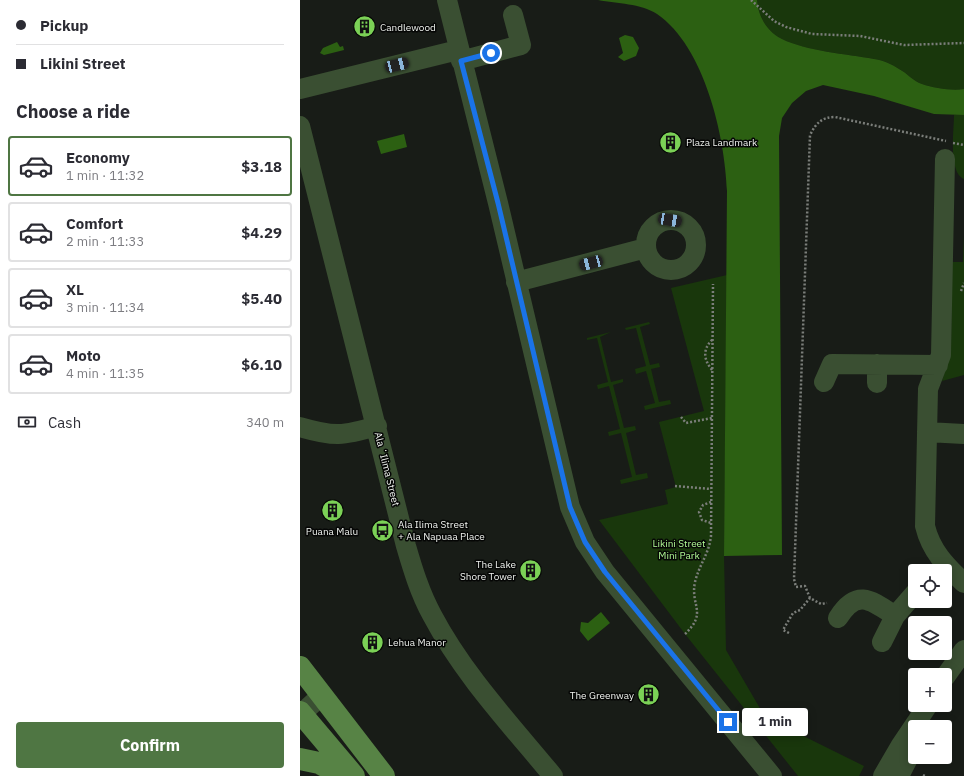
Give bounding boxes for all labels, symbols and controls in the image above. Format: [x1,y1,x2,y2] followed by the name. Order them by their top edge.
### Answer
[351,14,377,40] building icon: Candlewood
[40,16,88,35] text: Pickup
[380,21,436,34] place label: Candlewood
[482,44,500,62] route start
[40,54,126,73] text: Likini Street
[384,56,410,74] car
[16,100,130,123] text: Choose a ride
[657,129,683,155] building icon: Plaza Landmark
[686,136,758,149] place label: Plaza Landmark
[18,148,54,184] icon: car
[66,148,130,167] text: Economy
[241,157,282,176] text: $3.18
[66,167,144,184] text: 1 min · 11:32
[657,212,683,228] car
[18,214,54,250] icon: car
[66,214,123,233] text: Comfort
[241,223,282,242] text: $4.29
[66,233,144,250] text: 2 min · 11:33
[578,254,604,272] car
[18,280,54,316] icon: car
[66,280,84,299] text: XL
[241,289,282,308] text: $5.40
[66,299,144,316] text: 3 min · 11:34
[18,346,54,382] icon: car
[66,346,101,365] text: Moto
[241,355,282,374] text: $6.10
[66,365,144,382] text: 4 min · 11:35
[16,411,38,433] icon: cash
[48,413,81,432] text: Cash
[246,414,284,431] text: 340 m
[372,431,403,508] street label: Ala ʻIlima Street
[319,498,345,524] building icon: Puana Malu
[369,517,395,543] bus stop icon: Ala Ilima Street + Ala Napuaa Place
[398,518,485,543] place label: Ala Ilima Street + Ala Napuaa Place
[306,525,358,538] place label: Puana Malu
[652,537,706,562] park label: Likini Street Mini Park
[518,557,544,583] building icon: The Lake Shore Tower
[460,558,517,583] place label: The Lake Shore Tower
[908,564,952,764] map controls
[908,564,952,608] button: locate
[908,616,952,660] button: layers
[359,629,385,655] building icon: Lehua Manor
[388,636,446,649] place label: Lehua Manor
[908,668,952,712] button: +
[636,682,662,708] building icon: The Greenway
[570,689,634,702] place label: The Greenway
[742,708,808,736] callout: 1 min
[719,713,737,731] route end
[758,713,792,730] text: 1 min
[908,720,952,764] button: −
[16,722,284,768] button: Confirm

